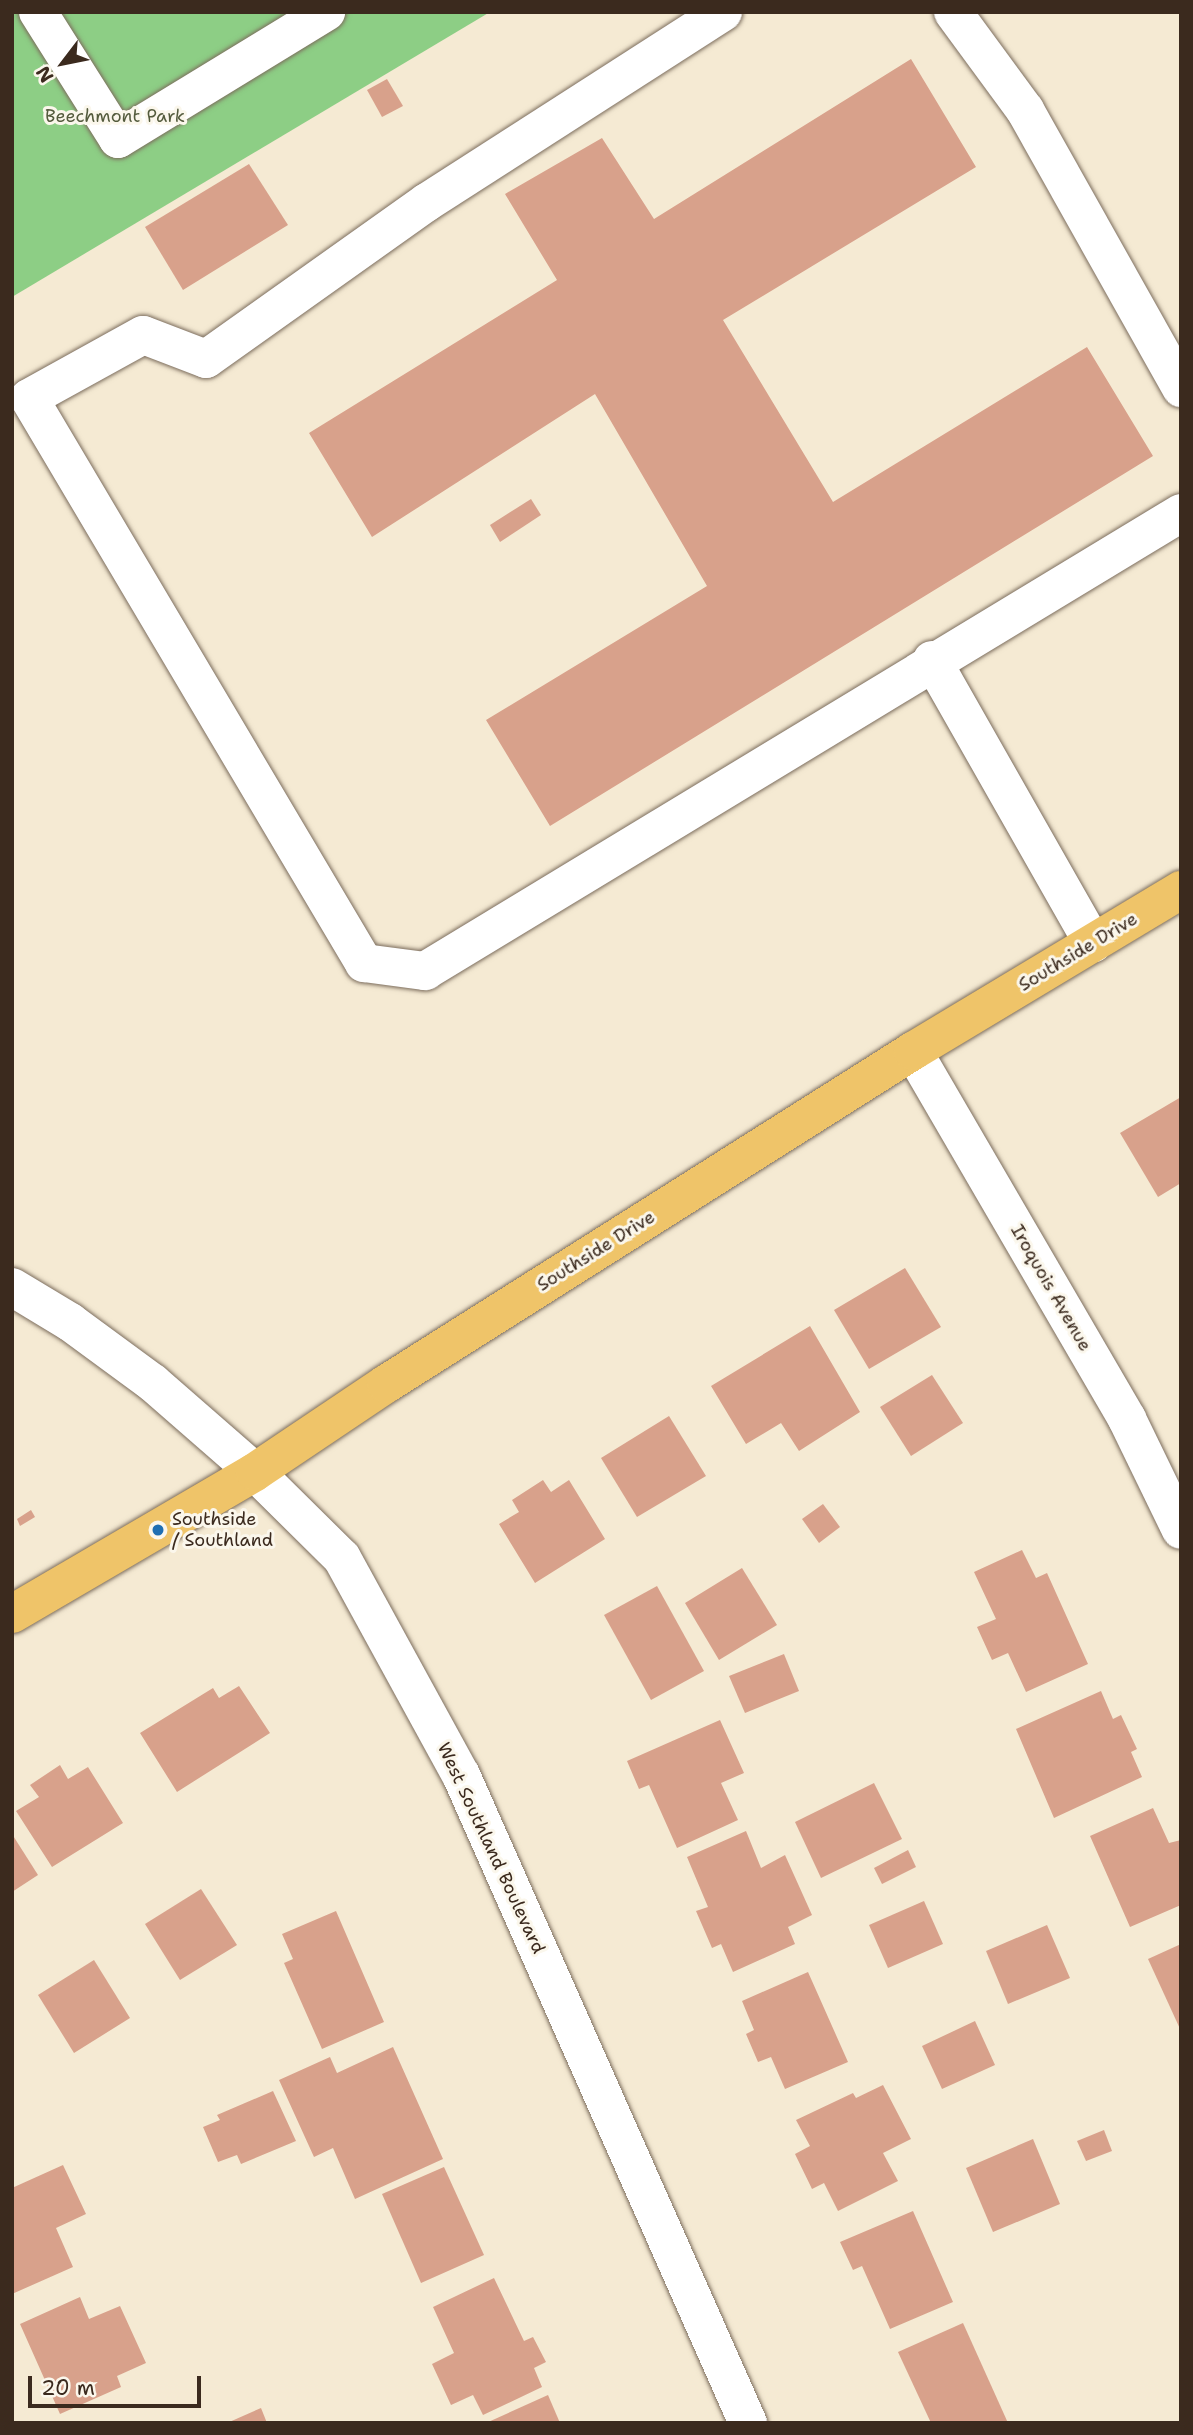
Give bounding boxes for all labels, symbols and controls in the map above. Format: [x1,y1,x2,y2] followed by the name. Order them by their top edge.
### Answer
[28,28,98,98] north arrow
[30,61,59,87] text: N
[45,105,185,127] park label: Beechmont Park
[1015,908,1141,996] street label: Southside Drive
[533,1206,659,1296] street label: Southside Drive
[1006,1221,1096,1355] street label: Iroquois Avenue
[172,1509,273,1552] place label: Southside / Southland
[150,1522,166,1538] marker: Southside / Southland
[433,1739,549,1957] street label: West Southland Boulevard
[32,2362,205,2406] scale bar
[41,2374,95,2402] text: 20 m

